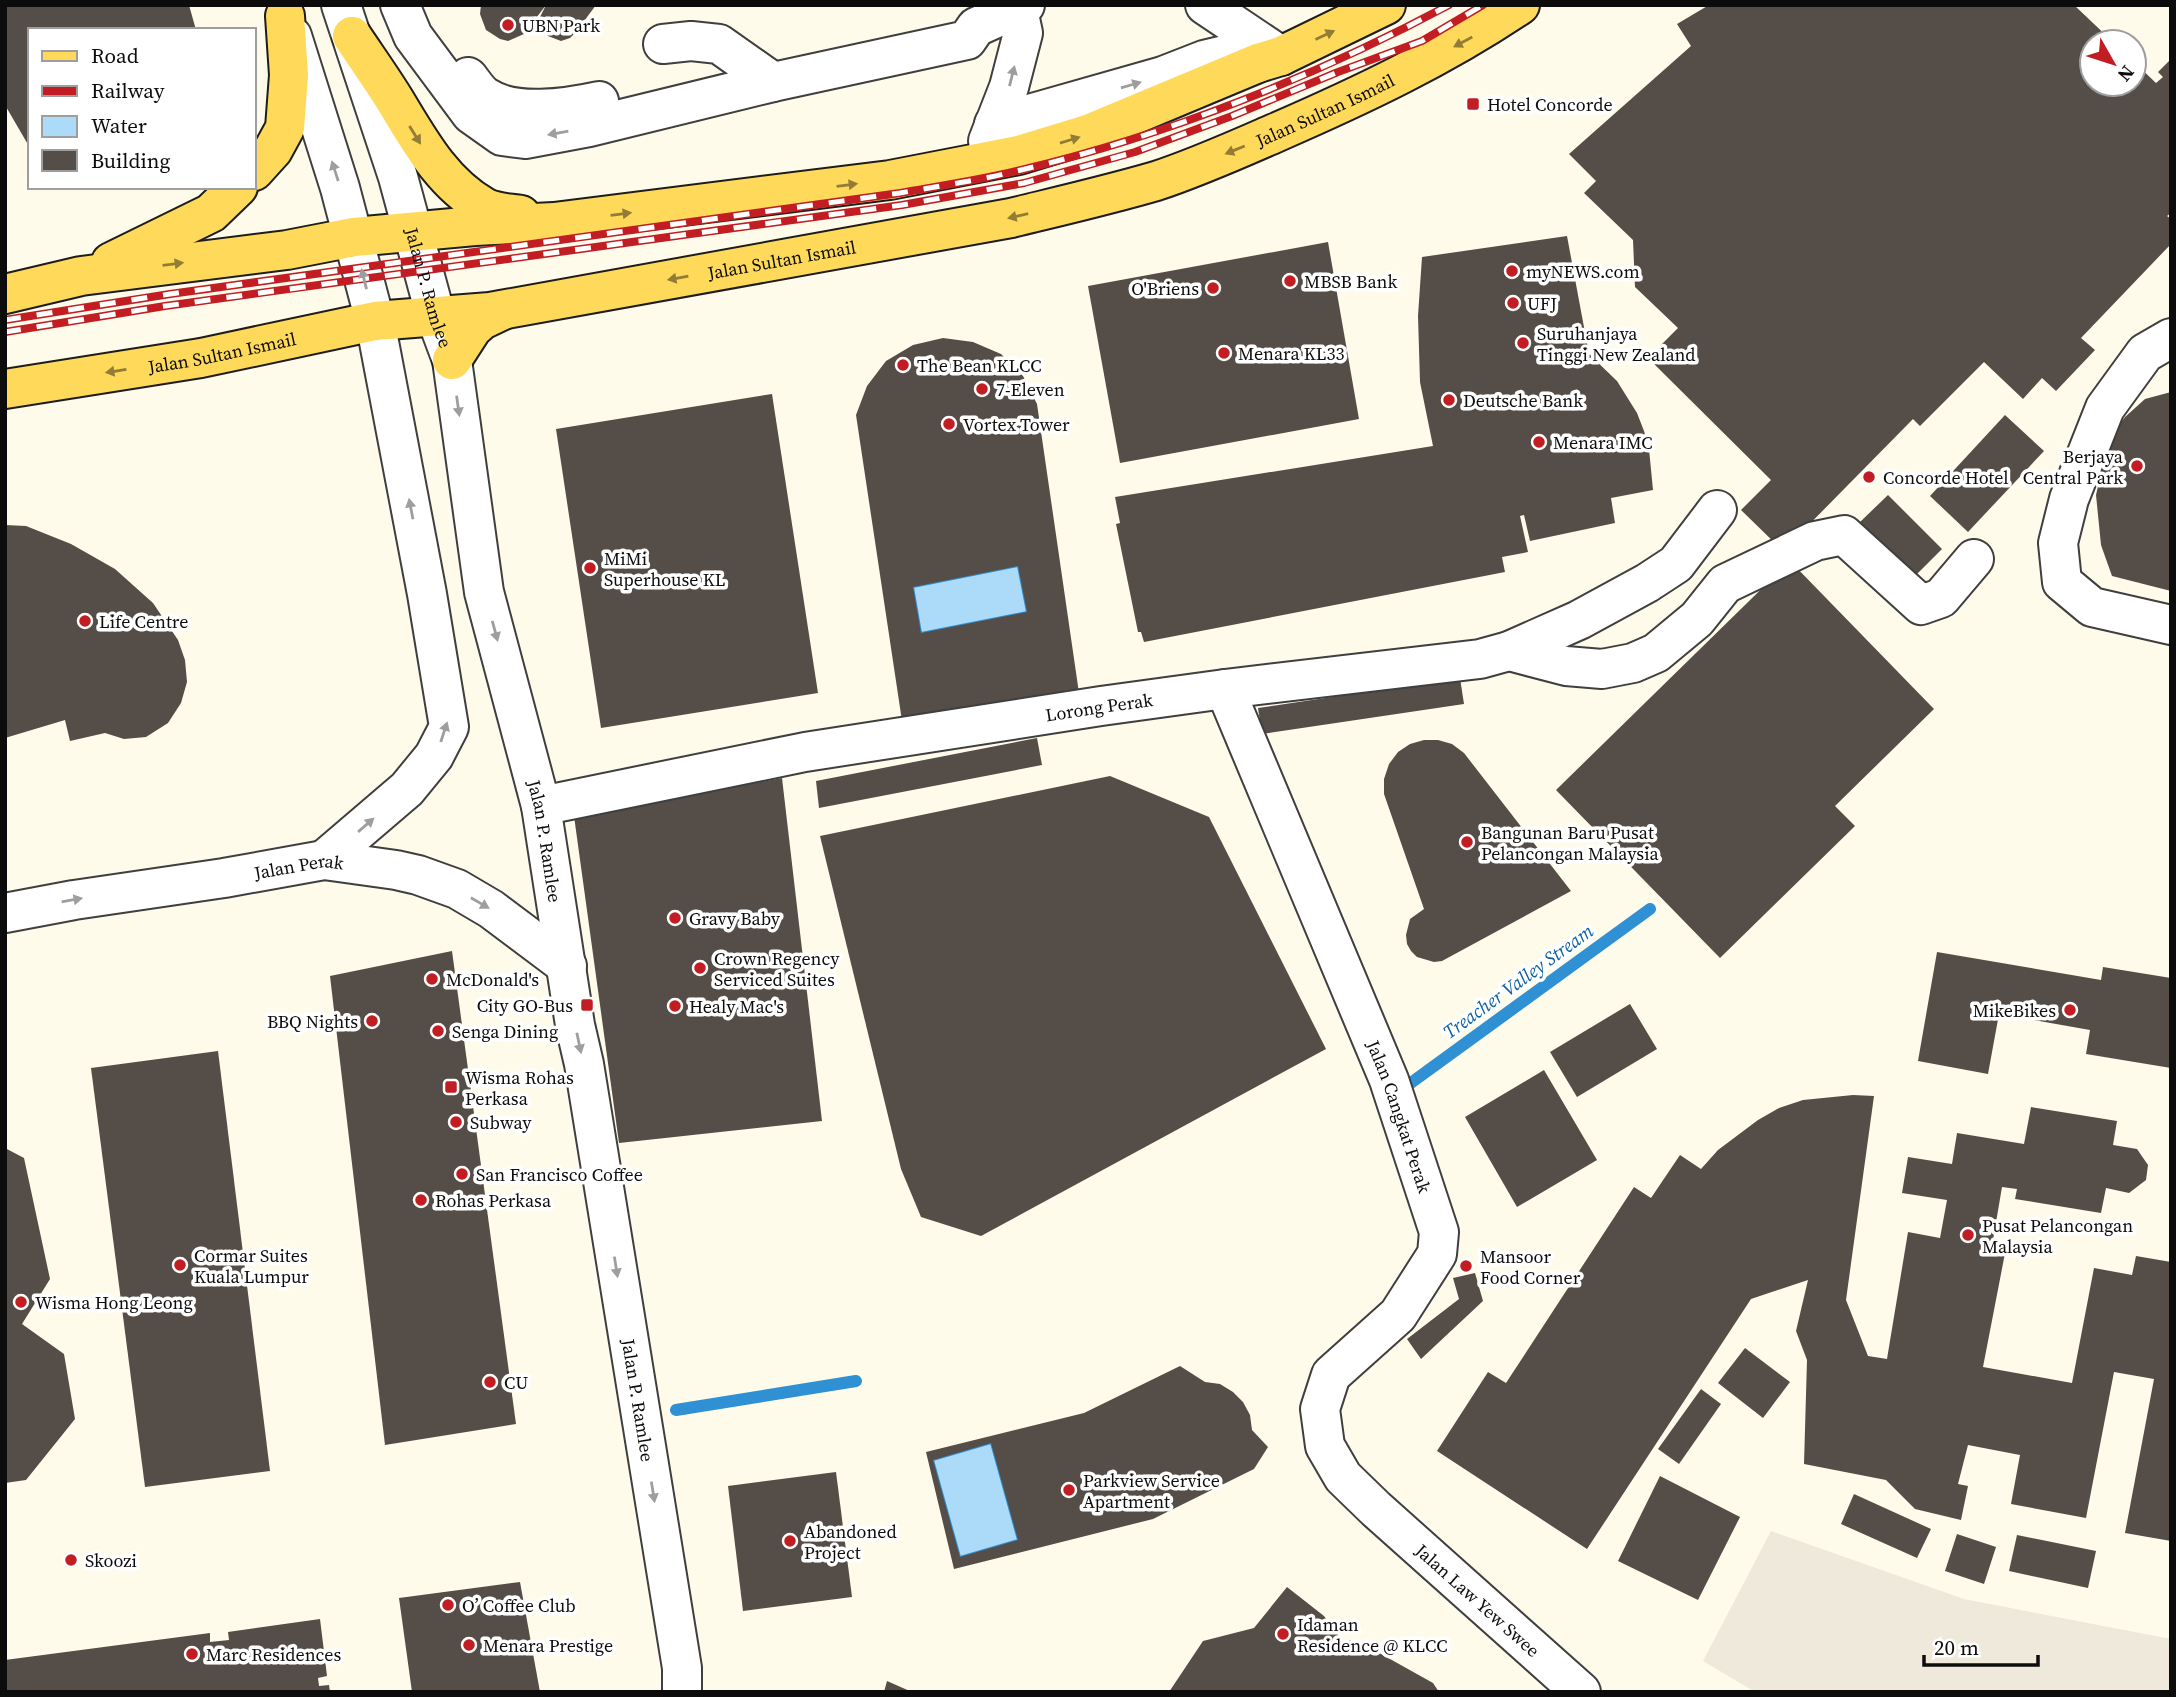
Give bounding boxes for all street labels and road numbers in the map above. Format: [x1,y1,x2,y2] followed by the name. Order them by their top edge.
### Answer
[1251,67,1399,153] street label: Jalan Sultan Ismail
[400,224,459,351] street label: Jalan P. Ramlee
[705,234,858,285] street label: Jalan Sultan Ismail
[145,326,298,379] street label: Jalan Sultan Ismail
[1044,687,1154,727] street label: Lorong Perak
[522,776,568,904] street label: Jalan P. Ramlee
[251,847,346,885] street label: Jalan Perak
[1361,1035,1438,1196] street label: Jalan Cangkat Perak
[616,1336,661,1463] street label: Jalan P. Ramlee
[1410,1537,1546,1662] street label: Jalan Law Yew Swee

